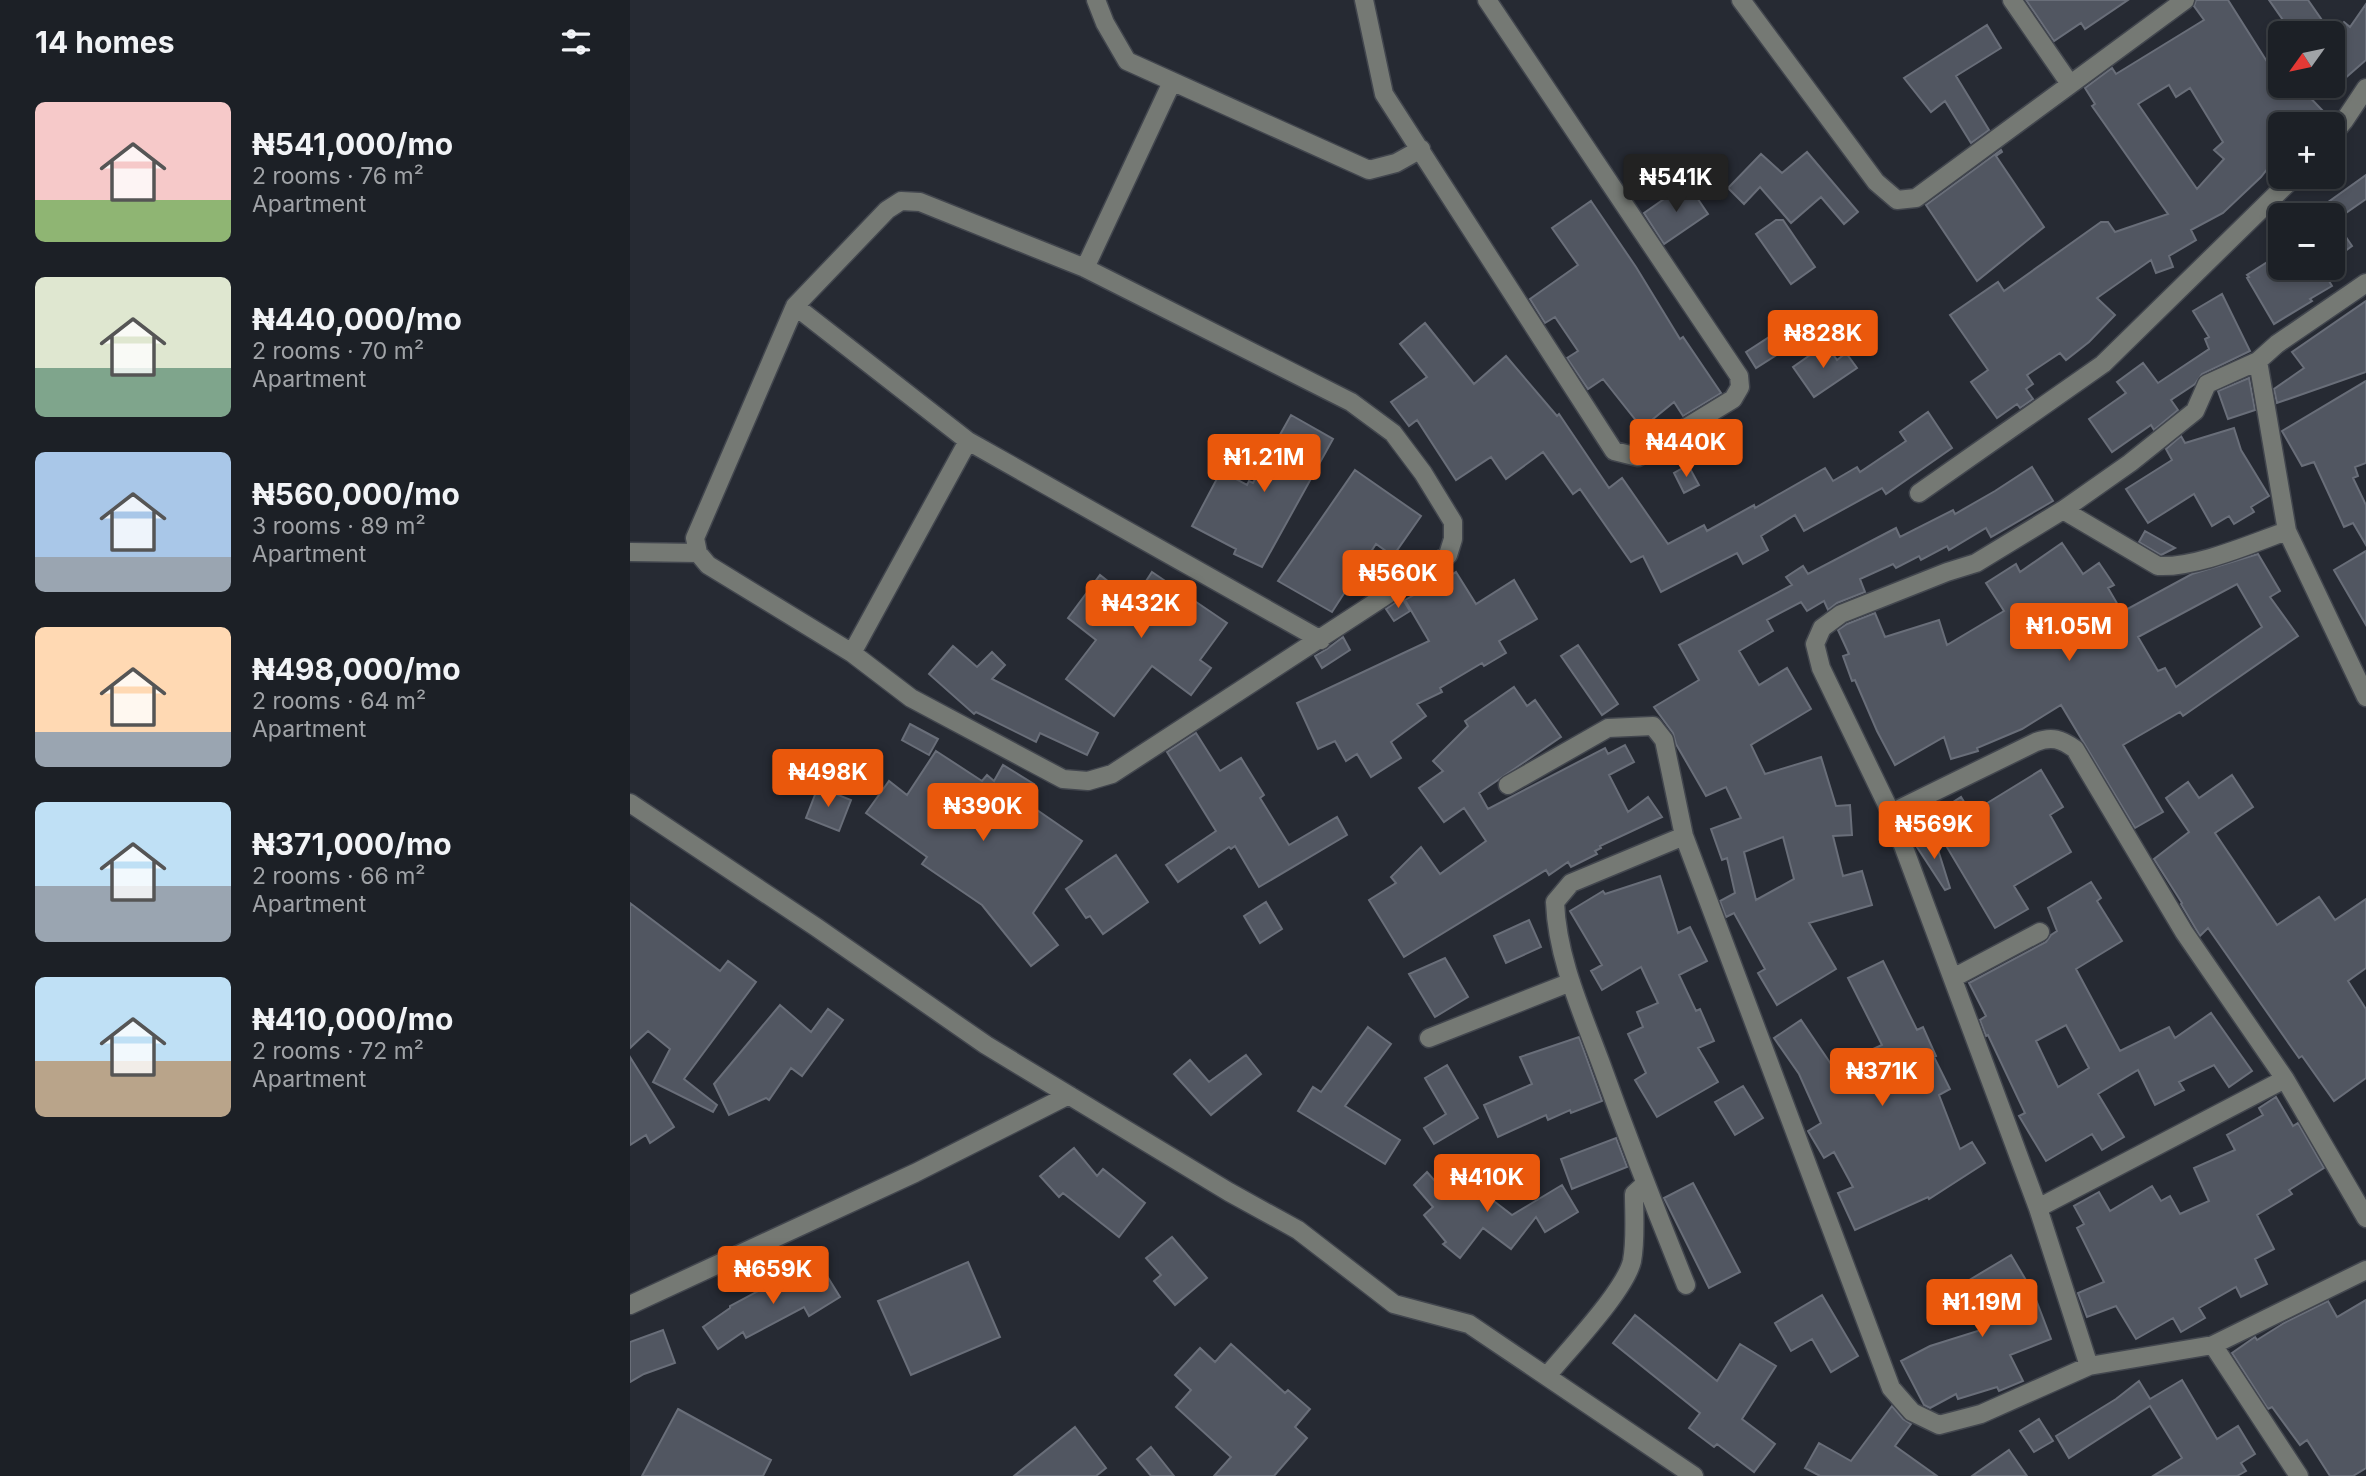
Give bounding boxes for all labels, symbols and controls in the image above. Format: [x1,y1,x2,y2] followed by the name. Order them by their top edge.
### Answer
[2268,21,2345,98] north arrow
[2268,21,2345,280] map controls
[557,23,595,61] icon: filters
[35,24,174,60] text: 14 homes
[2268,112,2345,189] button: +
[252,126,453,162] text: ₦541,000/mo
[91,130,175,214] icon: home
[1627,154,1725,214] pin: ₦541K
[252,162,424,190] text: 2 rooms · 76 m²
[1639,163,1713,191] text: ₦541K
[252,190,366,218] text: Apartment
[2268,203,2345,280] button: −
[252,301,462,337] text: ₦440,000/mo
[91,305,175,389] icon: home
[1774,310,1872,370] pin: ₦828K
[1784,319,1862,347] text: ₦828K
[252,337,424,365] text: 2 rooms · 70 m²
[252,365,366,393] text: Apartment
[1637,420,1735,479] pin: ₦440K
[1646,428,1726,456] text: ₦440K
[1207,434,1321,494] pin: ₦1.21M
[1224,443,1304,471] text: ₦1.21M
[252,476,460,512] text: ₦560,000/mo
[91,480,175,564] icon: home
[252,512,426,540] text: 3 rooms · 89 m²
[252,540,366,568] text: Apartment
[1349,550,1447,610] pin: ₦560K
[1358,559,1438,587] text: ₦560K
[1092,580,1190,640] pin: ₦432K
[1102,589,1180,617] text: ₦432K
[2012,604,2126,663] pin: ₦1.05M
[2026,612,2112,640] text: ₦1.05M
[252,651,461,687] text: ₦498,000/mo
[91,655,175,739] icon: home
[252,687,426,715] text: 2 rooms · 64 m²
[252,715,366,743] text: Apartment
[779,750,877,809] pin: ₦498K
[788,758,868,786] text: ₦498K
[934,784,1032,843] pin: ₦390K
[943,792,1023,820] text: ₦390K
[1885,802,1983,861] pin: ₦569K
[1895,810,1973,838] text: ₦569K
[252,826,452,862] text: ₦371,000/mo
[91,830,175,914] icon: home
[252,862,426,890] text: 2 rooms · 66 m²
[252,890,366,918] text: Apartment
[252,1001,453,1037] text: ₦410,000/mo
[91,1005,175,1089] icon: home
[252,1037,424,1065] text: 2 rooms · 72 m²
[1833,1048,1931,1108] pin: ₦371K
[1846,1057,1918,1085] text: ₦371K
[252,1065,366,1093] text: Apartment
[1438,1154,1536,1214] pin: ₦410K
[1450,1163,1524,1191] text: ₦410K
[724,1246,822,1306] pin: ₦659K
[734,1255,812,1283] text: ₦659K
[1925,1280,2039,1339] pin: ₦1.19M
[1942,1288,2022,1316] text: ₦1.19M

